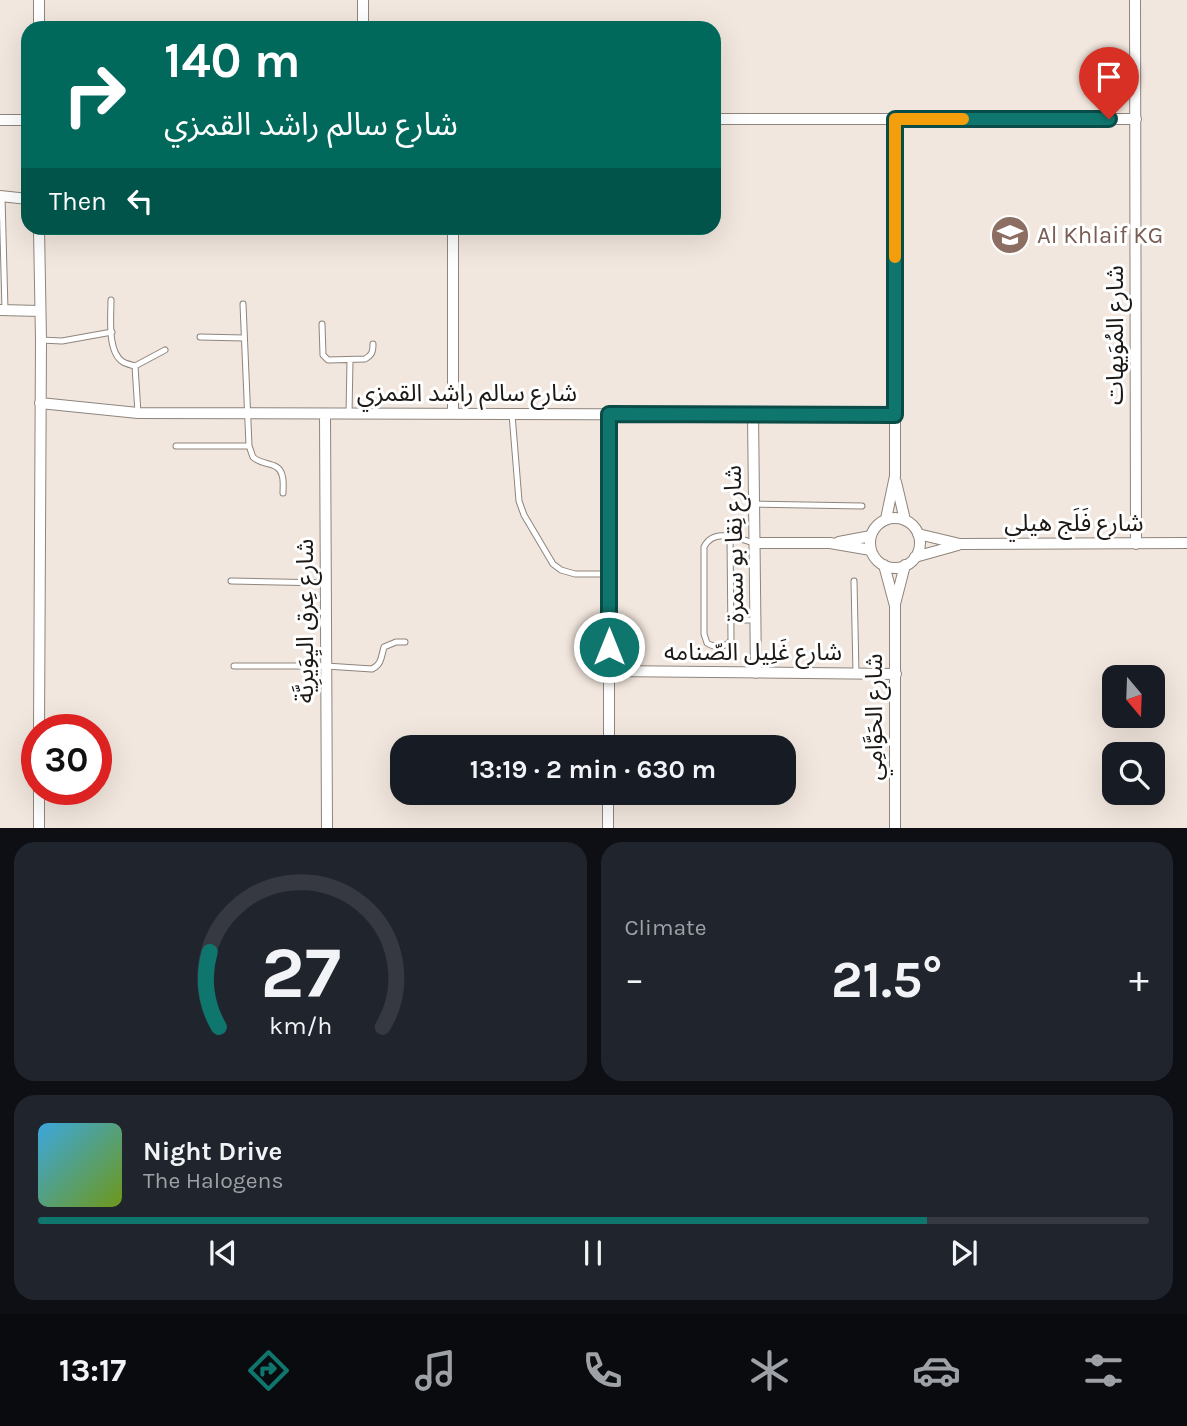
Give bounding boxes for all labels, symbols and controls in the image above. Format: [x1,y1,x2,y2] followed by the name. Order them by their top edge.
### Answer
[164,32,301,89] text: 140 m
[1079,47,1139,119] pin
[49,49,140,140] icon: right
[1090,58,1128,96] icon: arrive
[164,106,458,143] text: شارع سالم راشد القمزي
[121,182,159,220] icon: left
[49,186,107,217] text: Then
[989,214,1031,256] school or university icon: Al Khlaif KG
[1037,221,1163,249] place label: Al Khlaif KG
[1101,265,1132,405] street label: شارع المُوَيهات
[357,379,577,412] street label: شارع سالم راشد القمزي
[719,465,752,623] street label: شارع نِقا بو سمرة
[1004,507,1144,542] street label: شارع فَلَج هيلي
[291,539,323,703] street label: شارع عِرق اليِوَيرِيَّة
[572,610,646,684] position arrow
[664,638,842,669] street label: شارع غَلِيل الصّنامه
[860,653,893,781] street label: شارع الحَوَّامِي
[1102,665,1166,728] north arrow
[1102,665,1165,805] map controls
[21,714,112,805] speed limit sign: 30
[1102,742,1165,805] button: search
[470,754,716,785] text: 13:19 · 2 min · 630 m
[625,914,707,941] text: Climate
[260,931,340,1016] text: 27
[831,949,943,1010] text: 21.5°
[625,957,644,1002] text: −
[1129,957,1149,1002] text: +
[269,1011,332,1040] text: km/h
[143,1136,282,1167] text: Night Drive
[143,1167,283,1194] text: The Halogens
[204,1234,242,1272] icon: previous
[574,1234,612,1272] icon: pause
[945,1234,983,1272] icon: next
[244,1346,293,1395] icon: directions
[411,1346,460,1395] icon: music
[578,1346,627,1395] icon: phone
[745,1346,794,1395] icon: climate
[912,1346,961,1395] icon: car
[1079,1346,1128,1395] icon: filters
[59,1352,126,1389] text: 13:17

